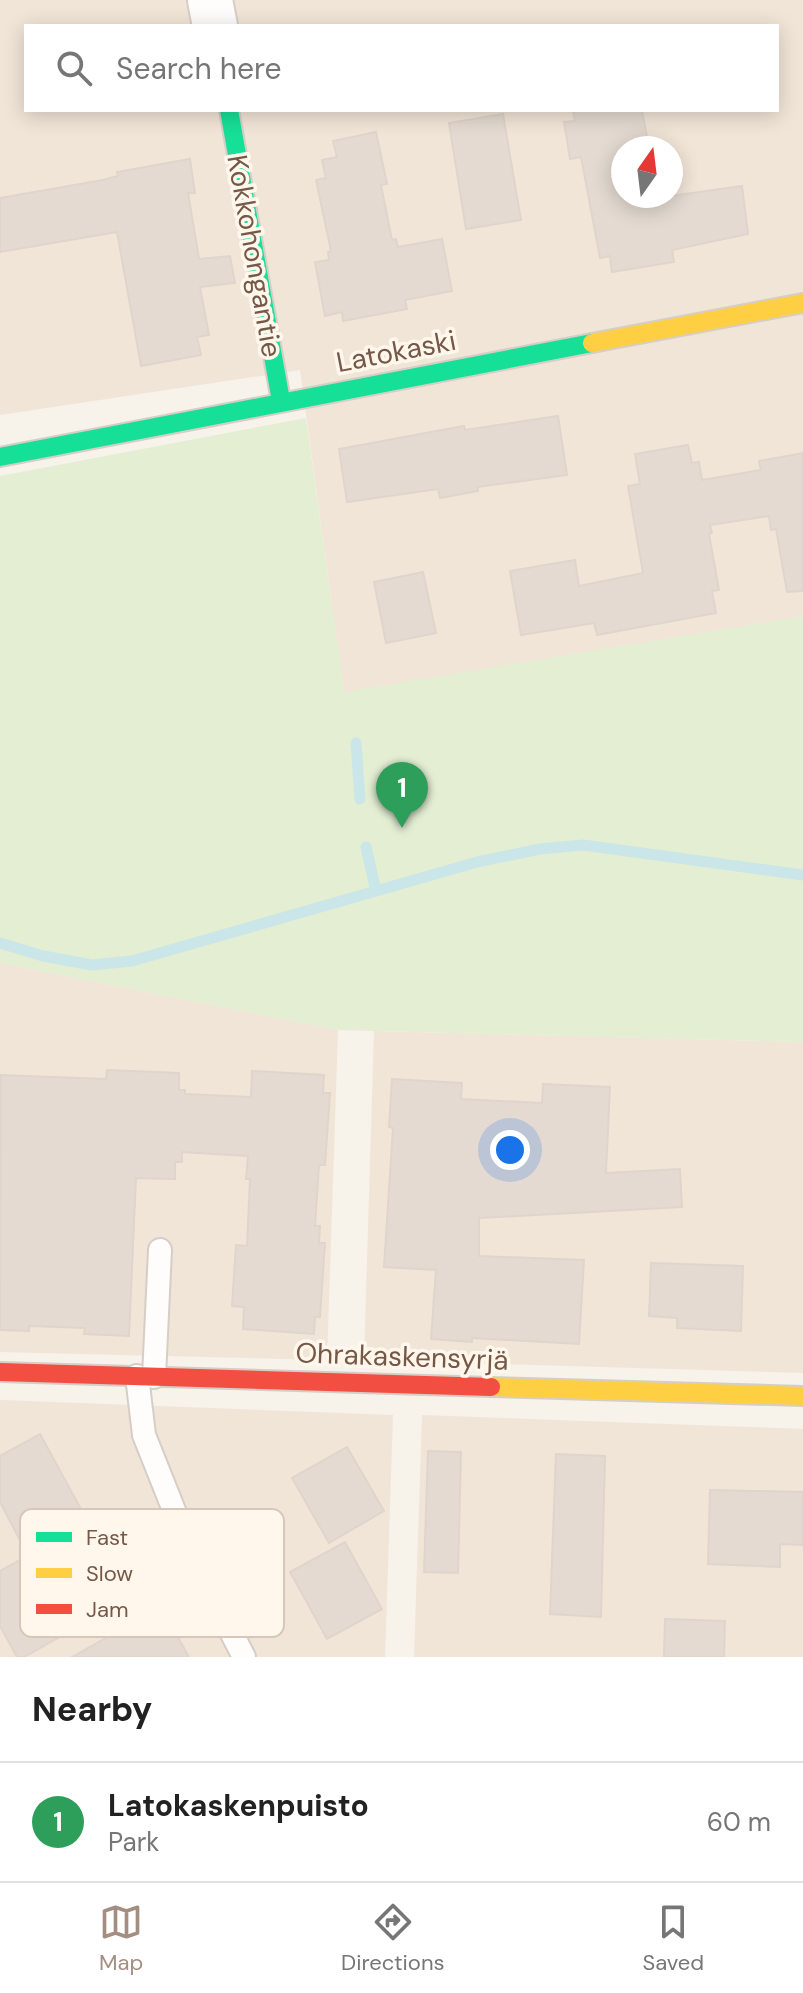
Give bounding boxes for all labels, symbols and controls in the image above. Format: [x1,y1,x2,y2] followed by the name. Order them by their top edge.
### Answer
[24,24,779,112] search box
[52,46,96,90] icon: search
[116,49,282,88] text: Search here
[611,136,683,208] north arrow
[218,152,291,360] street label: Kokkohongantie
[333,322,459,381] street label: Latokaski
[376,762,428,828] pin: 1
[490,1130,530,1170] your location
[295,1334,509,1379] street label: Ohrakaskensyrjä
[20,1509,284,1637] legend
[86,1523,128,1552] text: Fast
[86,1559,133,1588] text: Slow
[86,1595,129,1624] text: Jam
[32,1687,152,1732] text: Nearby
[108,1786,369,1825] text: Latokaskenpuisto
[53,1805,63,1839] text: 1
[707,1805,771,1839] text: 60 m
[108,1825,159,1859] text: Park
[99,1900,143,1977] tab: Map
[341,1900,445,1977] tab: Directions
[642,1900,704,1977] tab: Saved

